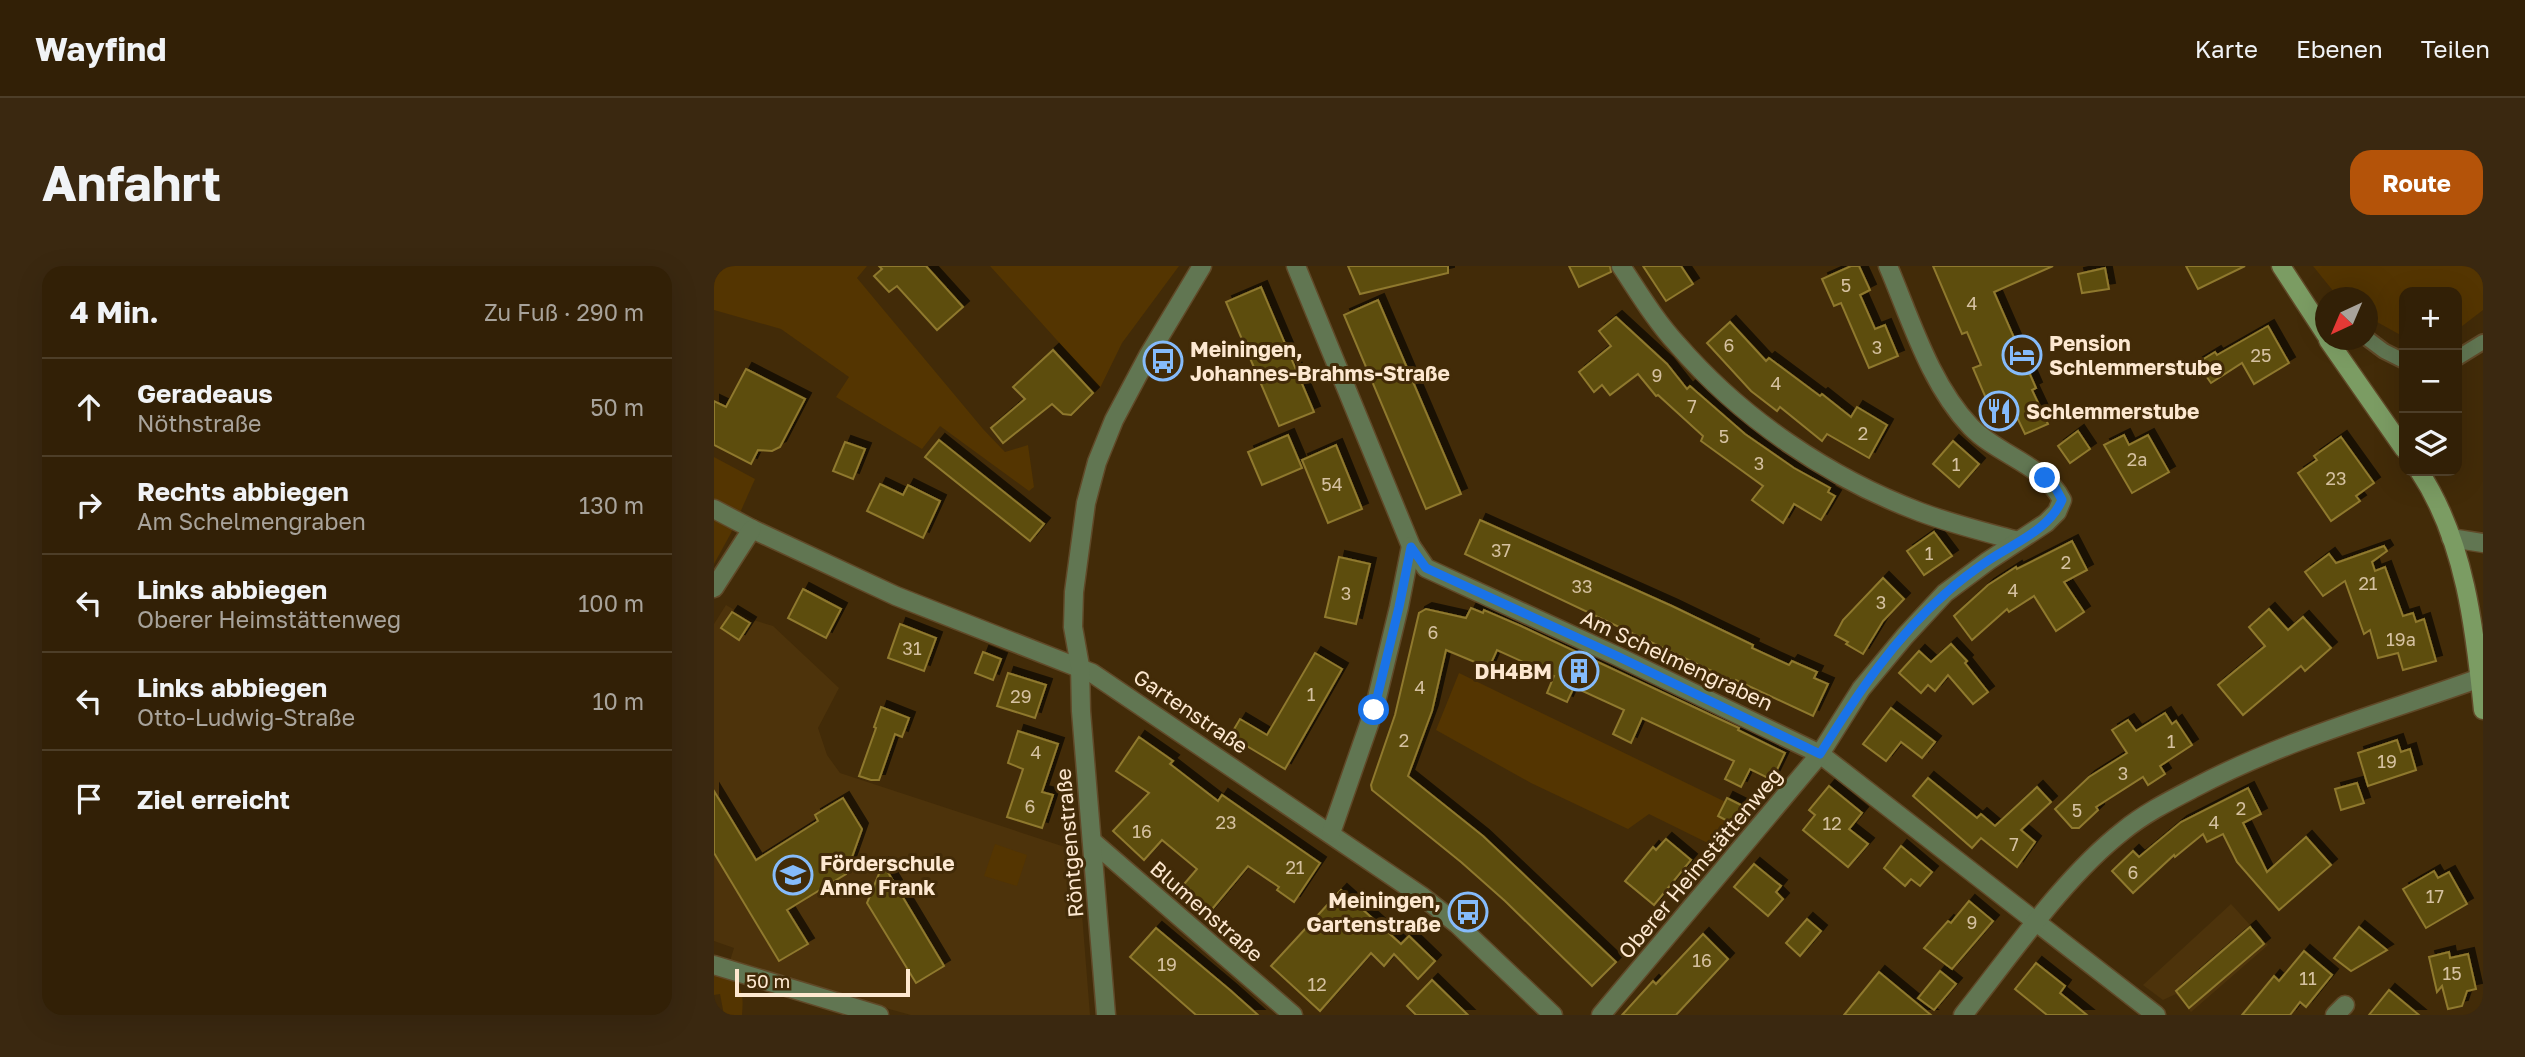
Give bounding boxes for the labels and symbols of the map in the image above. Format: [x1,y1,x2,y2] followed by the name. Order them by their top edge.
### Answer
[1841,274,1851,296] house number: 5
[2315,287,2378,350] north arrow
[1967,292,1978,314] house number: 4
[2049,330,2222,380] place label: Pension Schlemmerstube
[1724,334,1734,356] house number: 6
[2001,334,2043,376] hotel icon: Pension Schlemmerstube
[1190,336,1450,386] place label: Meiningen, Johannes-Brahms-Straße
[1872,336,1882,358] house number: 3
[1142,340,1184,382] bus stop icon: Meiningen, Johannes-Brahms-Straße
[2251,344,2271,366] house number: 25
[1652,364,1662,386] house number: 9
[1771,372,1782,394] house number: 4
[1978,390,2020,432] restaurant icon: Schlemmerstube
[1687,395,1697,417] house number: 7
[2026,398,2199,424] place label: Schlemmerstube
[1858,422,1868,444] house number: 2
[1719,425,1729,447] house number: 5
[2127,448,2147,470] house number: 2a
[1754,452,1764,474] house number: 3
[1952,453,1961,475] house number: 1
[2029,462,2060,493] route end
[2326,467,2346,489] house number: 23
[1321,473,1343,495] house number: 54
[1491,539,1511,561] house number: 37
[1925,542,1934,564] house number: 1
[2061,551,2071,573] house number: 2
[2358,572,2378,594] house number: 21
[1571,575,1593,597] house number: 33
[2008,579,2019,601] house number: 4
[1341,582,1351,604] house number: 3
[1876,591,1886,613] house number: 3
[1577,604,1777,716] street label: Am Schelmengraben
[1428,621,1438,643] house number: 6
[2386,628,2416,650] house number: 19a
[902,637,922,659] house number: 31
[1558,650,1600,692] building icon: DH4BM
[1474,658,1552,684] place label: DH4BM
[1129,663,1253,759] street label: Gartenstraße
[1415,676,1426,698] house number: 4
[1307,683,1316,705] house number: 1
[1010,685,1032,707] house number: 29
[1358,694,1389,725] route start
[1399,729,1409,751] house number: 2
[2167,730,2176,752] house number: 1
[1031,741,1042,763] house number: 4
[2377,750,2397,772] house number: 19
[1613,762,1787,964] street label: Oberer Heimstättenweg
[2118,762,2128,784] house number: 3
[1050,767,1088,919] street label: Röntgenstraße
[1025,795,1035,817] house number: 6
[2236,797,2246,819] house number: 2
[2072,799,2082,821] house number: 5
[1216,811,1236,833] house number: 23
[2209,811,2220,833] house number: 4
[1822,812,1842,834] house number: 12
[1132,820,1152,842] house number: 16
[2009,833,2019,855] house number: 7
[820,850,955,900] place label: Förderschule Anne Frank
[772,854,814,896] school or university icon: Förderschule Anne Frank
[1145,855,1269,967] street label: Blumenstraße
[1285,856,1305,878] house number: 21
[2128,861,2138,883] house number: 6
[2426,885,2444,907] house number: 17
[1306,887,1441,937] place label: Meiningen, Gartenstraße
[1447,891,1489,933] bus stop icon: Meiningen, Gartenstraße
[1967,911,1977,933] house number: 9
[1692,949,1712,971] house number: 16
[1157,953,1177,975] house number: 19
[2442,962,2462,984] house number: 15
[735,966,910,998] scale bar
[2299,967,2317,989] house number: 11
[1307,973,1327,995] house number: 12

